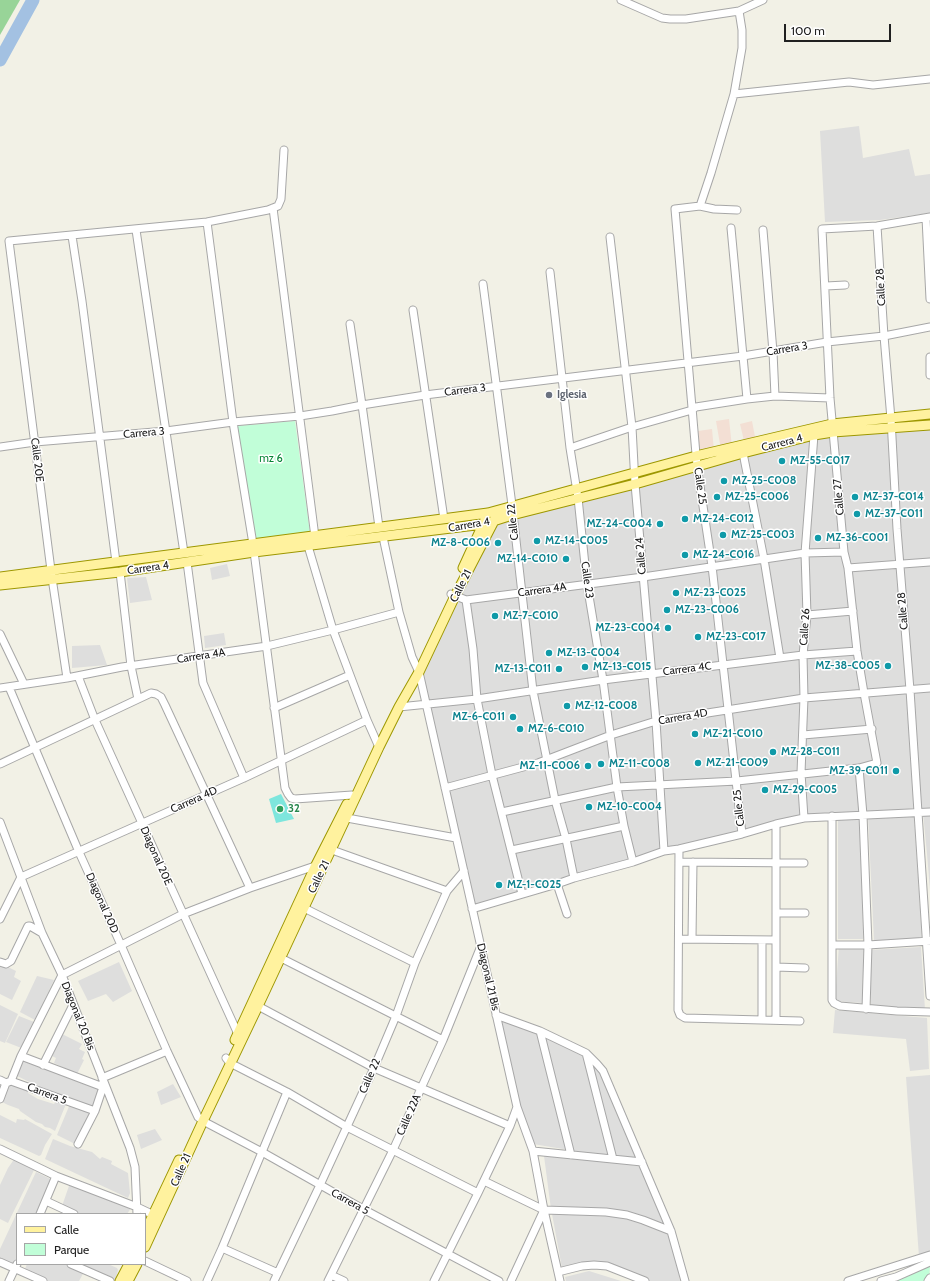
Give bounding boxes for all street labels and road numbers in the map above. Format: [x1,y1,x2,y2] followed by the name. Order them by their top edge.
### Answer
[873,268,889,306] street label: Calle 28
[765,339,809,359] street label: Carrera 3
[444,381,486,399] street label: Carrera 3
[123,425,165,441] street label: Carrera 3
[760,432,804,454] street label: Carrera 4
[28,437,46,483] street label: Calle 20E
[691,467,709,505] street label: Calle 25
[831,478,847,516] street label: Calle 27
[505,503,521,541] street label: Calle 22
[447,515,491,535] street label: Carrera 4
[633,537,649,575] street label: Calle 24
[126,559,170,577] street label: Carrera 4
[578,561,596,599] street label: Calle 23
[447,568,475,604] street label: Calle 21
[517,580,567,600] street label: Carrera 4A
[895,592,911,630] street label: Calle 28
[797,608,813,646] street label: Calle 26
[176,646,226,666] street label: Carrera 4A
[662,659,712,679] street label: Carrera 4C
[657,706,709,728] street label: Carrera 4D
[168,784,220,816] street label: Carrera 4D
[731,789,747,827] street label: Calle 25
[137,824,175,888] street label: Diagonal 20E
[305,859,333,895] street label: Calle 21
[83,871,121,935] street label: Diagonal 20D
[474,942,502,1012] street label: Diagonal 21 Bis
[58,980,98,1052] street label: Diagonal 20 Bis
[356,1056,384,1096] street label: Calle 22
[25,1080,69,1108] street label: Carrera 5
[394,1092,424,1138] street label: Calle 22A
[168,1151,194,1189] street label: Calle 21
[329,1186,371,1218] street label: Carrera 5

